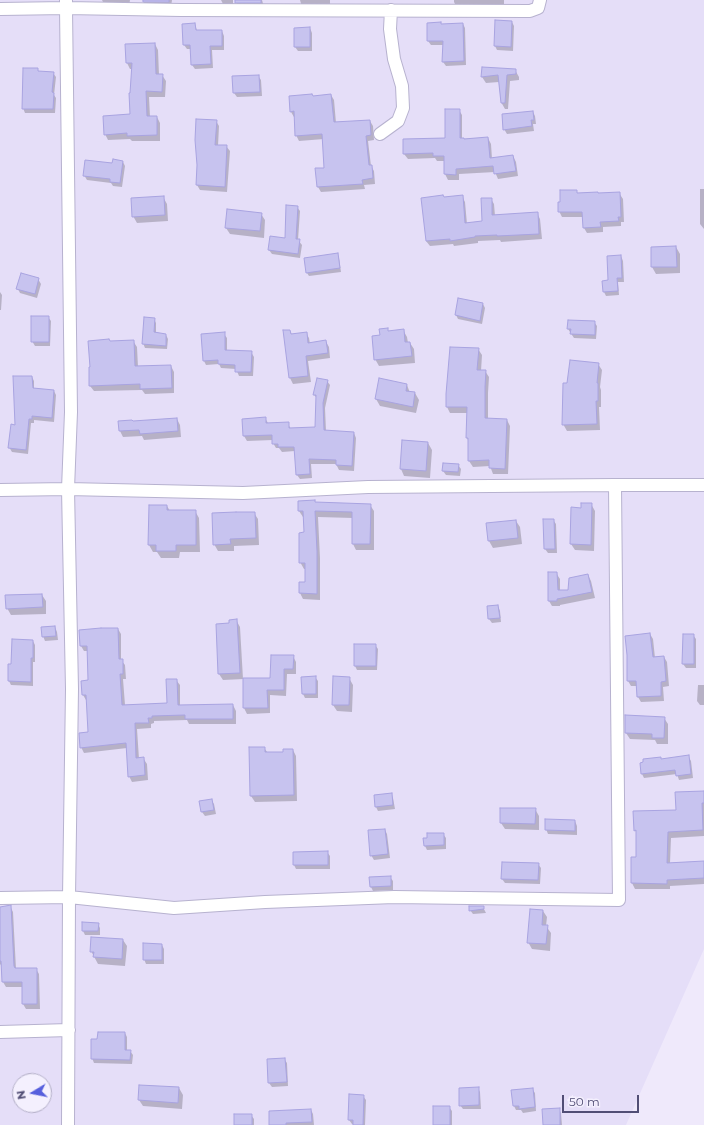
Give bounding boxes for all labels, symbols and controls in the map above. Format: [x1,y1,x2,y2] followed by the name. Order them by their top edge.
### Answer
[12,1073,52,1113] north arrow
[564,1087,641,1113] scale bar
[14,1089,29,1101] text: N
[569,1094,600,1109] text: 50 m

